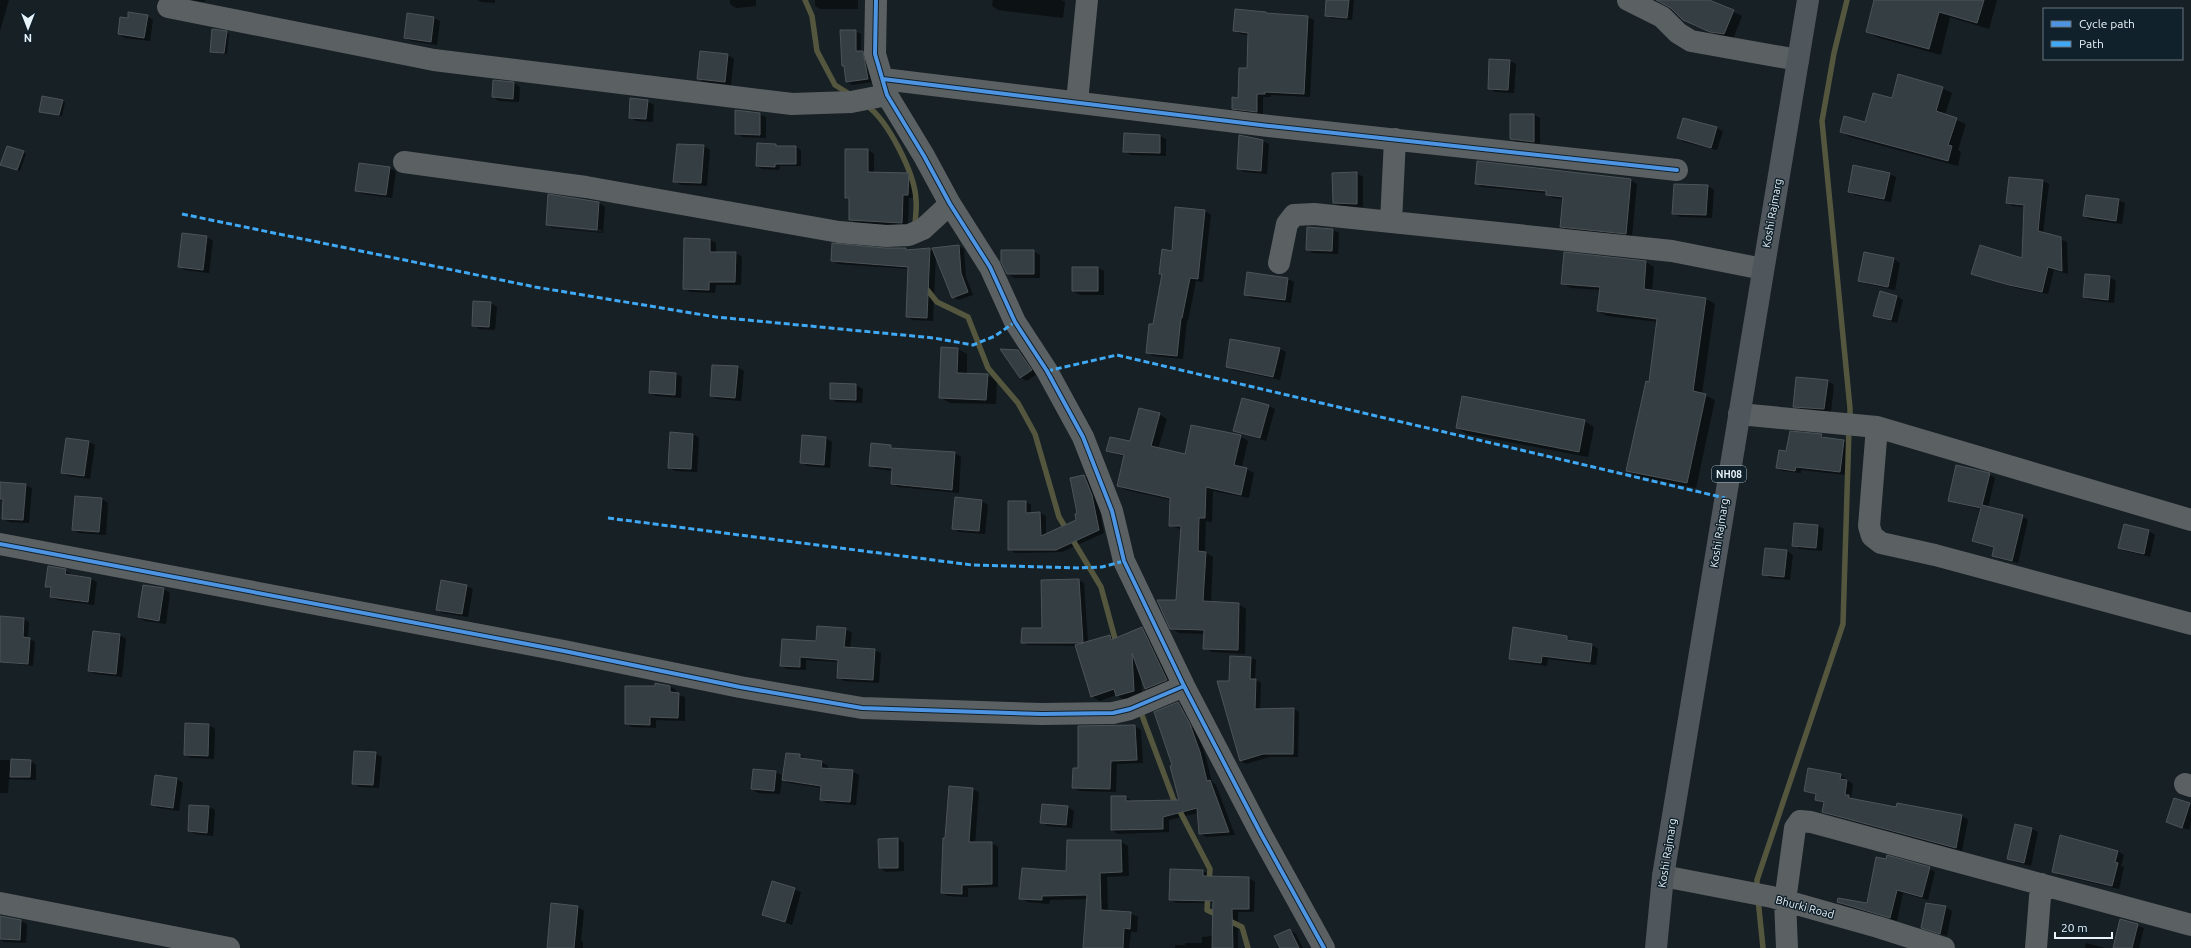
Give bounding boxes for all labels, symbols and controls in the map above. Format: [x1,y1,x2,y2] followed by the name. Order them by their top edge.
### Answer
[8,8,48,48] north arrow
[2043,8,2183,60] legend
[2079,17,2135,30] text: Cycle path
[24,32,32,44] text: N
[2079,37,2104,50] text: Path
[1760,177,1784,249] street label: Koshi Rajmarg
[1712,466,1746,482] road number: NH08
[1708,497,1730,569] street label: Koshi Rajmarg
[1656,817,1678,889] street label: Koshi Rajmarg
[1775,893,1835,921] street label: Bhurki Road
[2055,914,2112,940] scale bar
[2061,921,2088,934] text: 20 m

